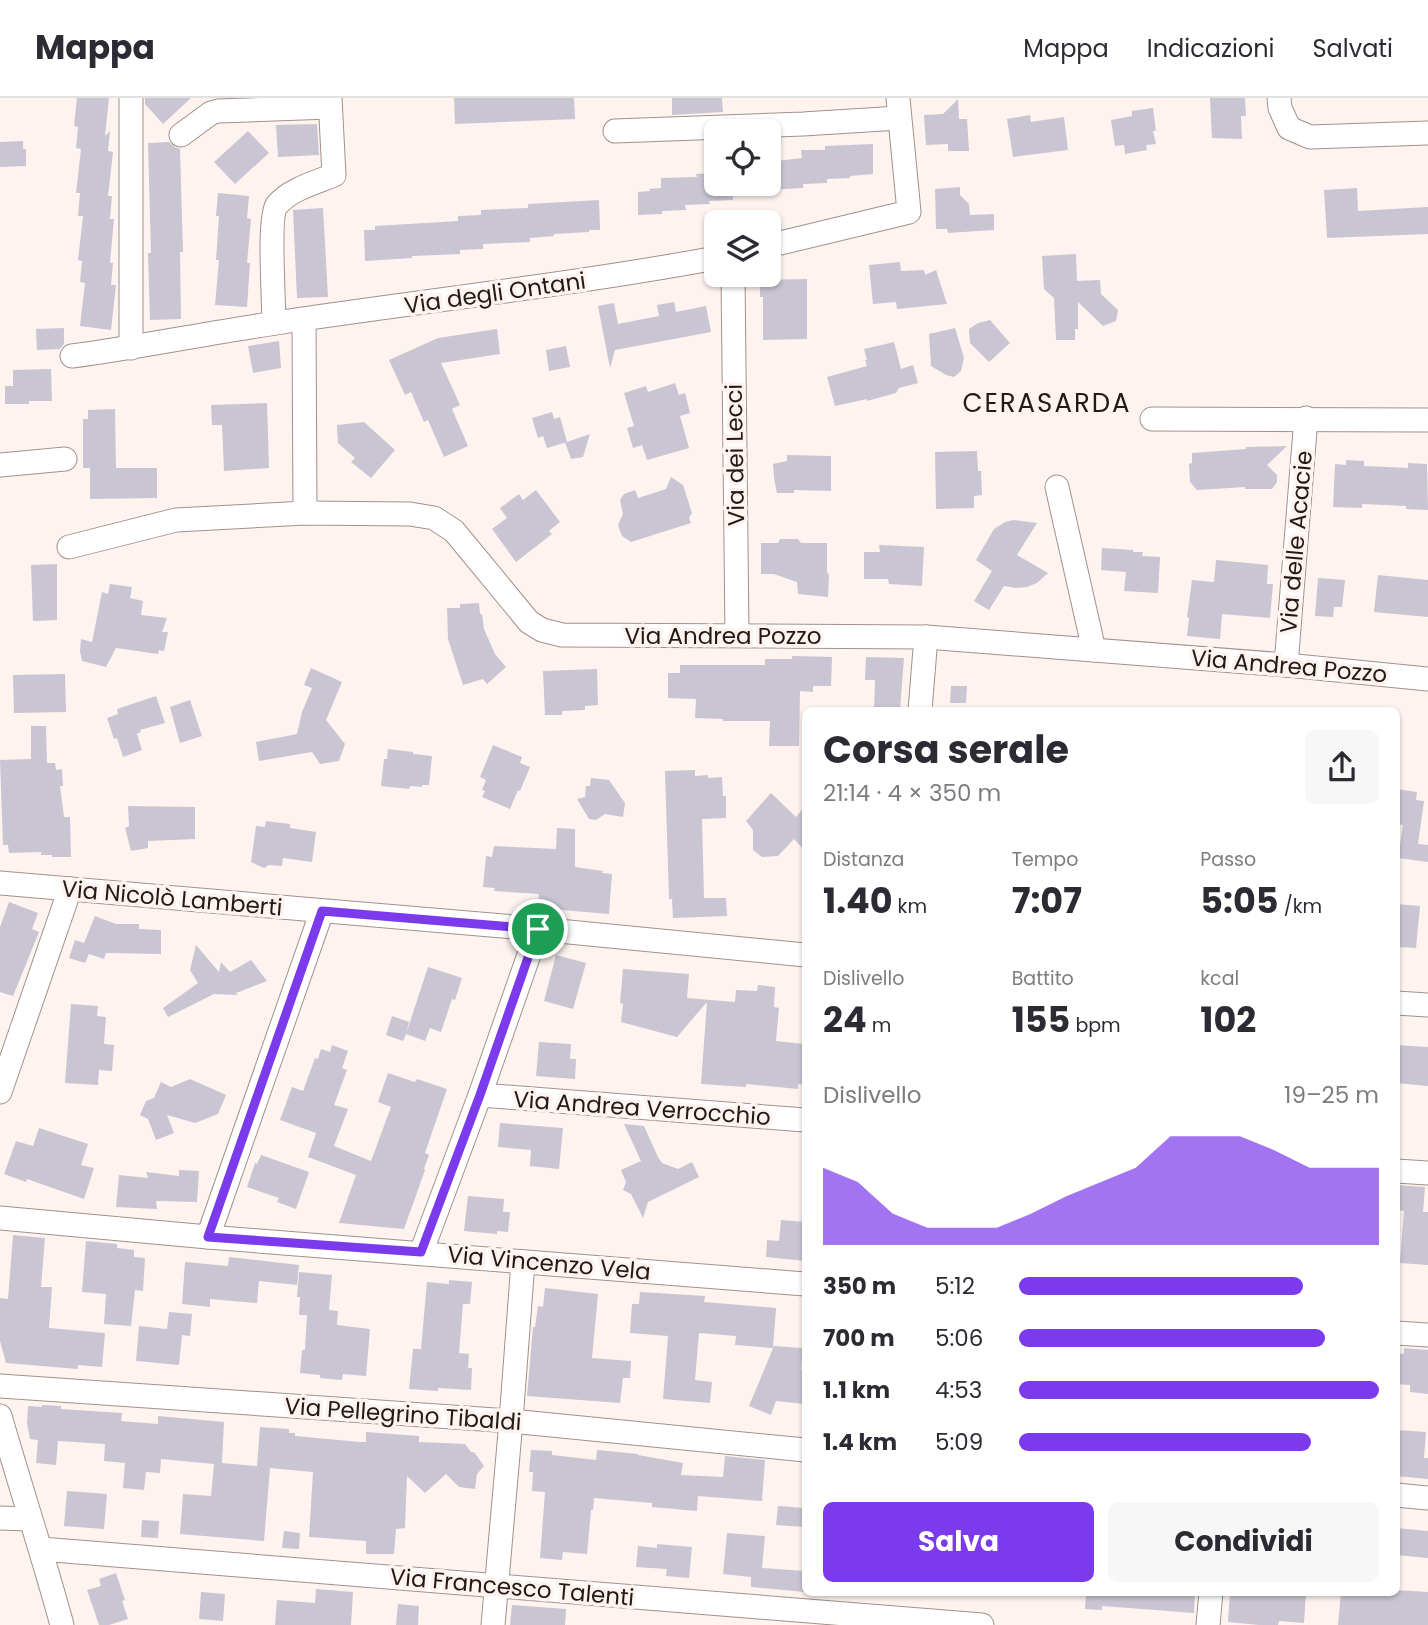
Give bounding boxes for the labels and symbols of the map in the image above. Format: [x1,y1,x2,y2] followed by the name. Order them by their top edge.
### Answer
[402,264,588,322] street label: Via degli Ontani
[718,384,752,526] street label: Via dei Lecci
[962,385,1132,421] district label: CERASARDA
[1272,449,1320,635] street label: Via delle Acacie
[625,620,821,652] street label: Via Andrea Pozzo
[1190,641,1388,691] street label: Via Andrea Pozzo
[60,872,284,924] street label: Via Nicolò Lamberti
[508,899,568,959] pin
[512,1083,772,1133] street label: Via Andrea Verrocchio
[446,1238,652,1288] street label: Via Vincenzo Vela
[283,1390,523,1438] street label: Via Pellegrino Tibaldi
[389,1560,635,1614] street label: Via Francesco Talenti

